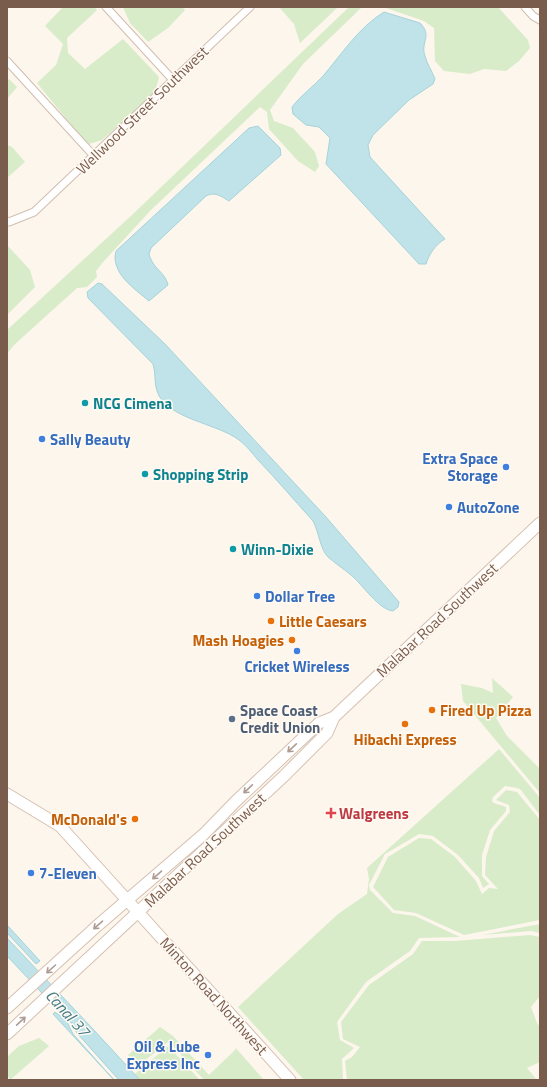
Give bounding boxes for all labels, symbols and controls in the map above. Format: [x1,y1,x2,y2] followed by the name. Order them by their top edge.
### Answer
[71,40,214,180] street label: Wellwood Street Southwest
[93,392,172,415] place label: NCG Cimena
[80,398,90,408] marker: NCG Cimena
[50,428,131,451] place label: Sally Beauty
[37,434,47,444] marker: Sally Beauty
[422,447,498,487] place label: Extra Space Storage
[501,462,511,472] marker: Extra Space Storage
[153,463,248,486] place label: Shopping Strip
[140,469,150,479] marker: Shopping Strip
[457,496,520,519] place label: AutoZone
[444,502,454,512] marker: AutoZone
[241,538,314,561] place label: Winn-Dixie
[228,544,238,554] marker: Winn-Dixie
[371,557,504,683] street label: Malabar Road Southwest
[265,585,336,608] place label: Dollar Tree
[252,591,262,601] marker: Dollar Tree
[279,610,367,633] place label: Little Caesars
[266,616,276,626] marker: Little Caesars
[192,629,284,652] place label: Mash Hoagies
[287,635,297,645] marker: Mash Hoagies
[292,646,302,656] marker: Cricket Wireless
[244,655,350,678] place label: Cricket Wireless
[240,699,320,739] place label: Space Coast Credit Union
[440,699,532,722] place label: Fired Up Pizza
[427,705,437,715] marker: Fired Up Pizza
[227,714,237,724] marker: Space Coast Credit Union
[400,719,410,729] marker: Hibachi Express
[354,728,456,751] place label: Hibachi Express
[287,743,297,753] one-way arrow
[243,785,253,794] one-way arrow
[139,787,272,913] street label: Malabar Road Southwest
[339,802,409,825] place label: Walgreens
[51,808,127,831] place label: McDonald's
[326,808,336,818] marker: Walgreens
[130,814,140,824] marker: McDonald's
[39,862,97,885] place label: 7-Eleven
[26,868,36,878] marker: 7-Eleven
[152,871,162,880] one-way arrow
[93,921,103,930] one-way arrow
[155,932,274,1061] street label: Minton Road Northwest
[45,964,56,973] one-way arrow
[40,984,97,1044] water label: Canal 37
[16,1016,26,1026] one-way arrow
[126,1035,200,1075] place label: Oil & Lube Express Inc
[203,1050,213,1060] marker: Oil & Lube Express Inc

